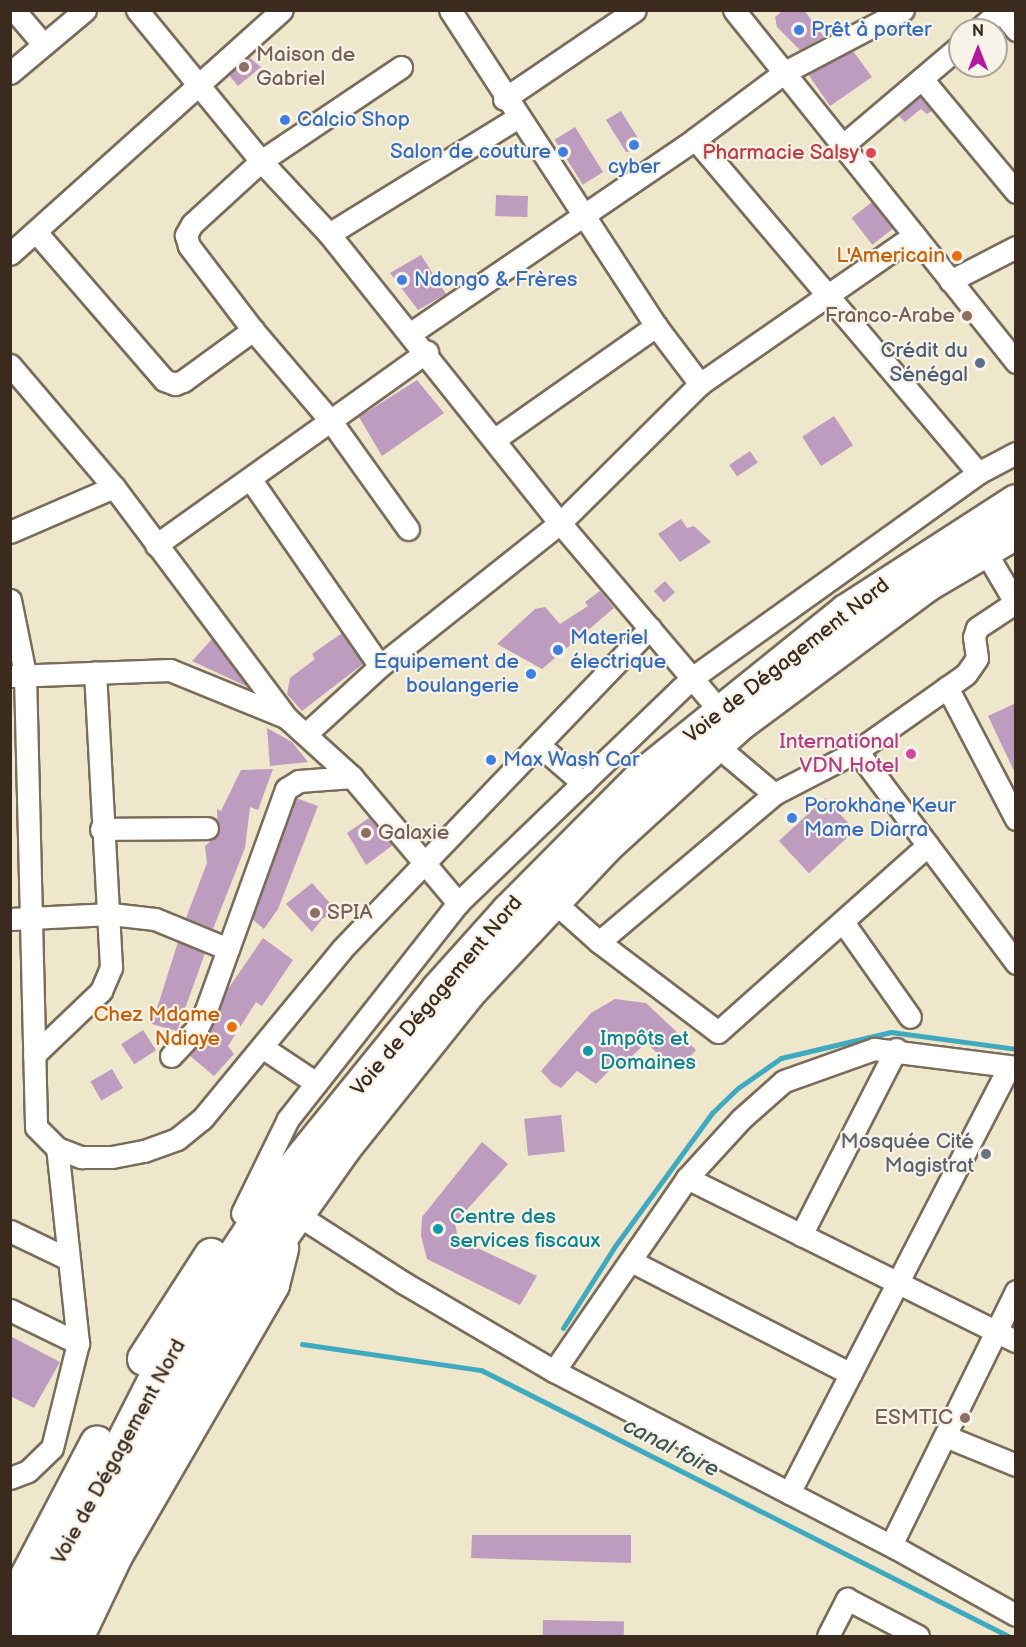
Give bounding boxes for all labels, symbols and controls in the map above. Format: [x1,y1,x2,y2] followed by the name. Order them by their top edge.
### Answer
[811,17,931,43] place label: Prêt à porter
[948,18,1008,78] north arrow
[972,22,984,41] text: N
[792,23,806,37] marker: Prêt à porter
[256,42,355,92] place label: Maison de Gabriel
[237,60,251,74] marker: Maison de Gabriel
[297,107,410,133] place label: Calcio Shop
[278,113,292,127] marker: Calcio Shop
[627,138,641,152] marker: cyber
[390,139,551,165] place label: Salon de couture
[702,140,859,166] place label: Pharmacie Salsy
[556,145,570,159] marker: Salon de couture
[864,146,878,160] marker: Pharmacie Salsy
[608,154,660,180] place label: cyber
[836,243,945,269] place label: L'Americain
[950,249,964,263] marker: L'Americain
[414,267,577,293] place label: Ndongo & Frères
[395,273,409,287] marker: Ndongo & Frères
[825,303,955,329] place label: Franco-Arabe
[960,309,974,323] marker: Franco-Arabe
[880,338,968,388] place label: Crédit du Sénégal
[973,356,987,370] marker: Crédit du Sénégal
[679,573,895,749] street label: Voie de Dégagement Nord
[570,625,666,675] place label: Materiel électrique
[551,643,565,657] marker: Materiel électrique
[373,649,519,699] place label: Equipement de boulangerie
[524,667,538,681] marker: Equipement de boulangerie
[779,729,899,779] place label: International VDN Hotel
[503,747,640,773] place label: Max Wash Car
[904,747,918,761] marker: International VDN Hotel
[484,753,498,767] marker: Max Wash Car
[804,793,956,843] place label: Porokhane Keur Mame Diarra
[785,811,799,825] marker: Porokhane Keur Mame Diarra
[378,820,449,846] place label: Galaxie
[359,826,373,840] marker: Galaxie
[346,891,528,1101] street label: Voie de Dégagement Nord
[327,900,372,926] place label: SPIA
[308,906,322,920] marker: SPIA
[93,1002,220,1052] place label: Chez Mdame Ndiaye
[225,1020,239,1034] marker: Chez Mdame Ndiaye
[600,1026,696,1076] place label: Impôts et Domaines
[581,1044,595,1058] marker: Impôts et Domaines
[841,1129,974,1179] place label: Mosquée Cité Magistrat
[979,1147,993,1161] marker: Mosquée Cité Magistrat
[450,1204,600,1254] place label: Centre des services fiscaux
[431,1222,445,1236] marker: Centre des services fiscaux
[47,1335,191,1569] street label: Voie de Dégagement Nord
[874,1405,953,1431] place label: ESMTIC
[958,1411,972,1425] marker: ESMTIC
[619,1413,723,1483] water label: canal foire

